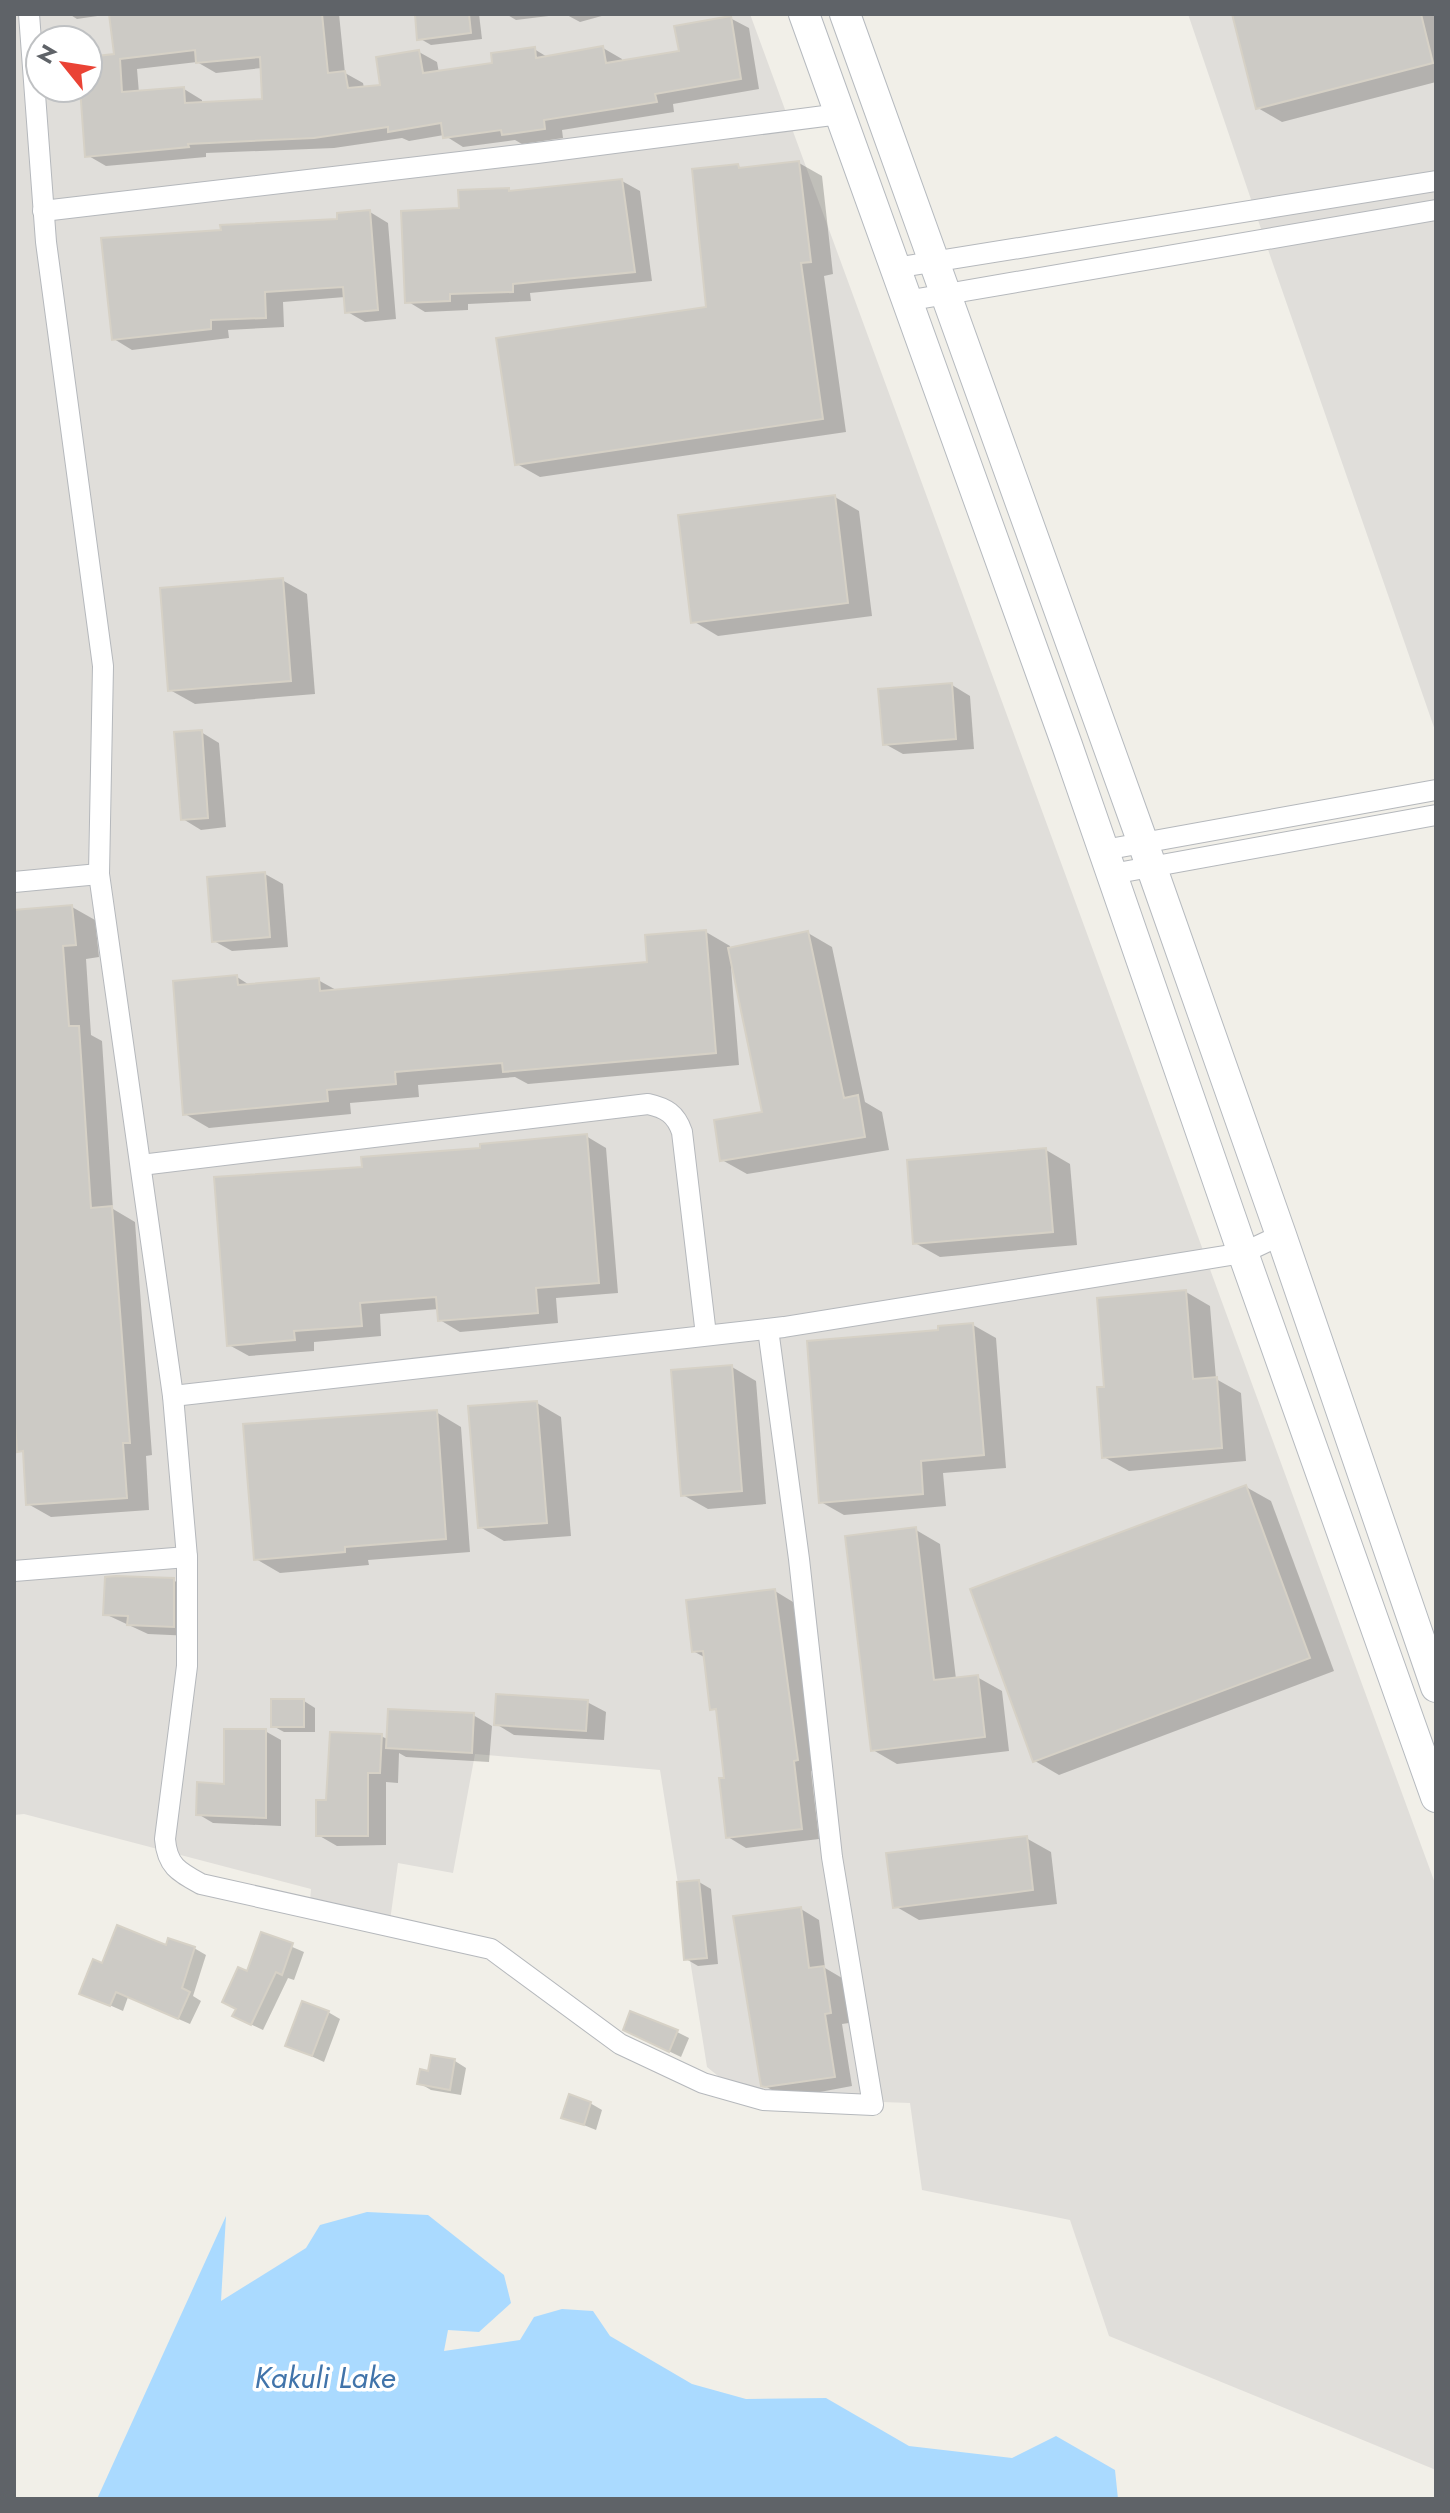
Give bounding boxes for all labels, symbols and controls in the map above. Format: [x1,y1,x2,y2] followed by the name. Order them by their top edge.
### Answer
[24,24,104,104] north arrow
[28,38,65,70] text: N
[254,2356,396,2399] water label: Kakuli Lake

